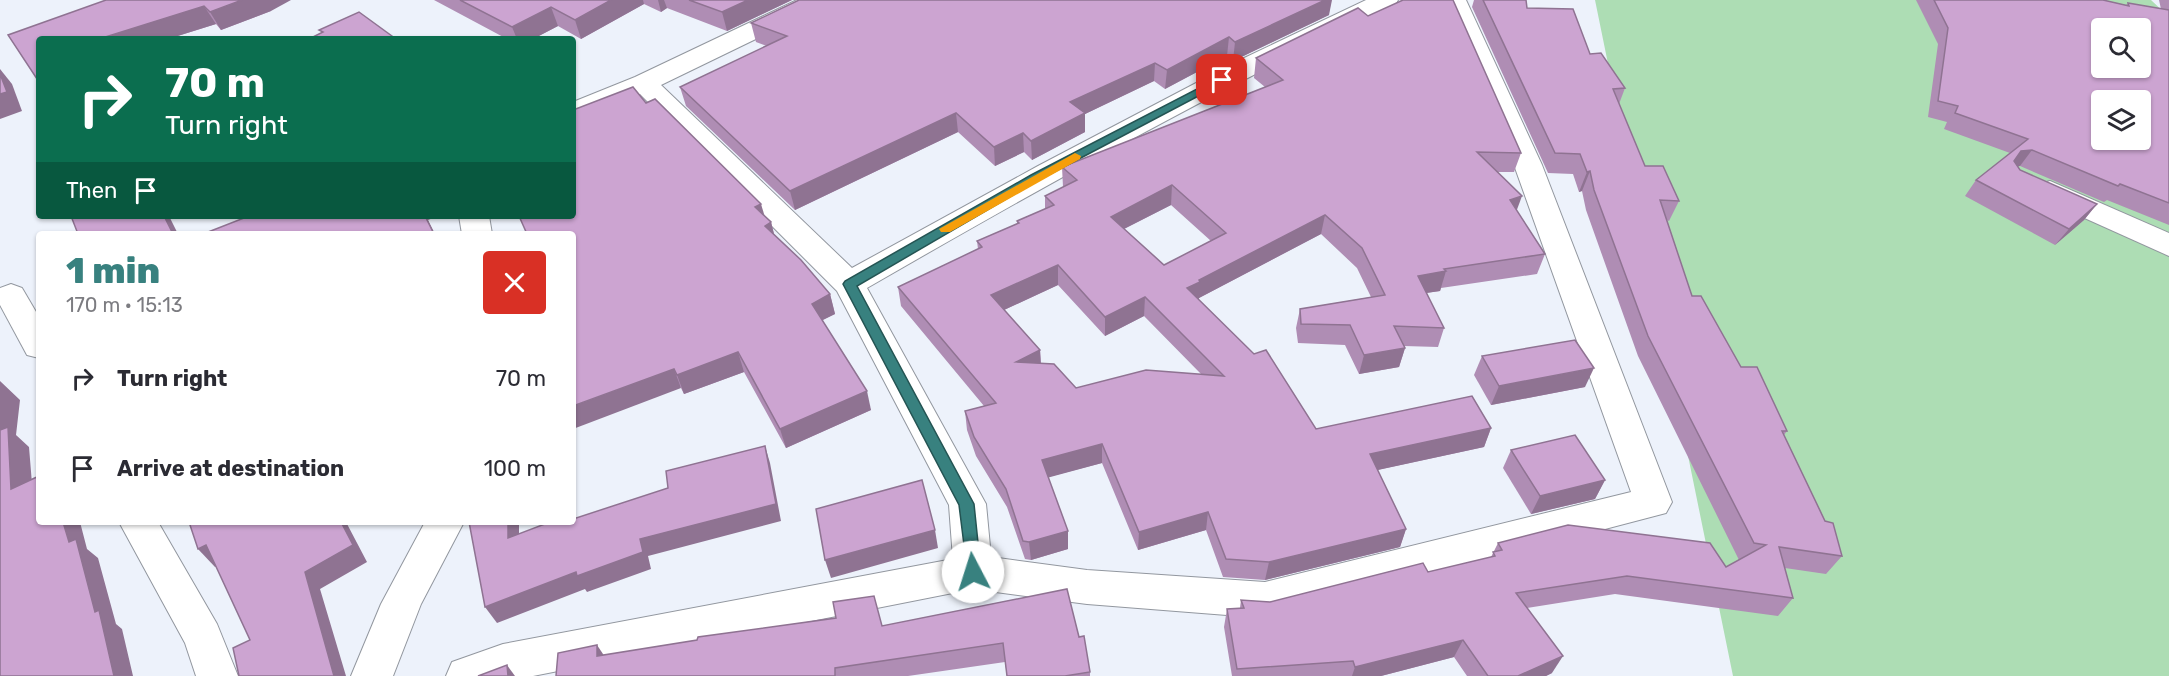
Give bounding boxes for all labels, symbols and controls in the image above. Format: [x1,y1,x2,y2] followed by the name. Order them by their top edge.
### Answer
[2091,18,2151,150] map controls
[2091,18,2151,78] button: search
[1196,54,1247,105] pin
[165,58,265,108] text: 70 m
[66,60,144,138] icon: right
[1205,63,1238,96] icon: arrive
[2091,90,2151,150] button: layers
[165,109,288,141] text: Turn right
[129,174,162,207] icon: arrive
[66,177,117,204] text: Then
[66,249,160,292] text: 1 min
[483,251,546,314] button: close
[66,293,183,317] text: 170 m · 15:13
[66,362,99,395] icon: right
[117,365,227,392] text: Turn right
[496,365,546,392] text: 70 m
[66,452,99,485] icon: arrive
[117,455,344,482] text: Arrive at destination
[484,455,546,482] text: 100 m
[941,540,1005,604] position arrow

